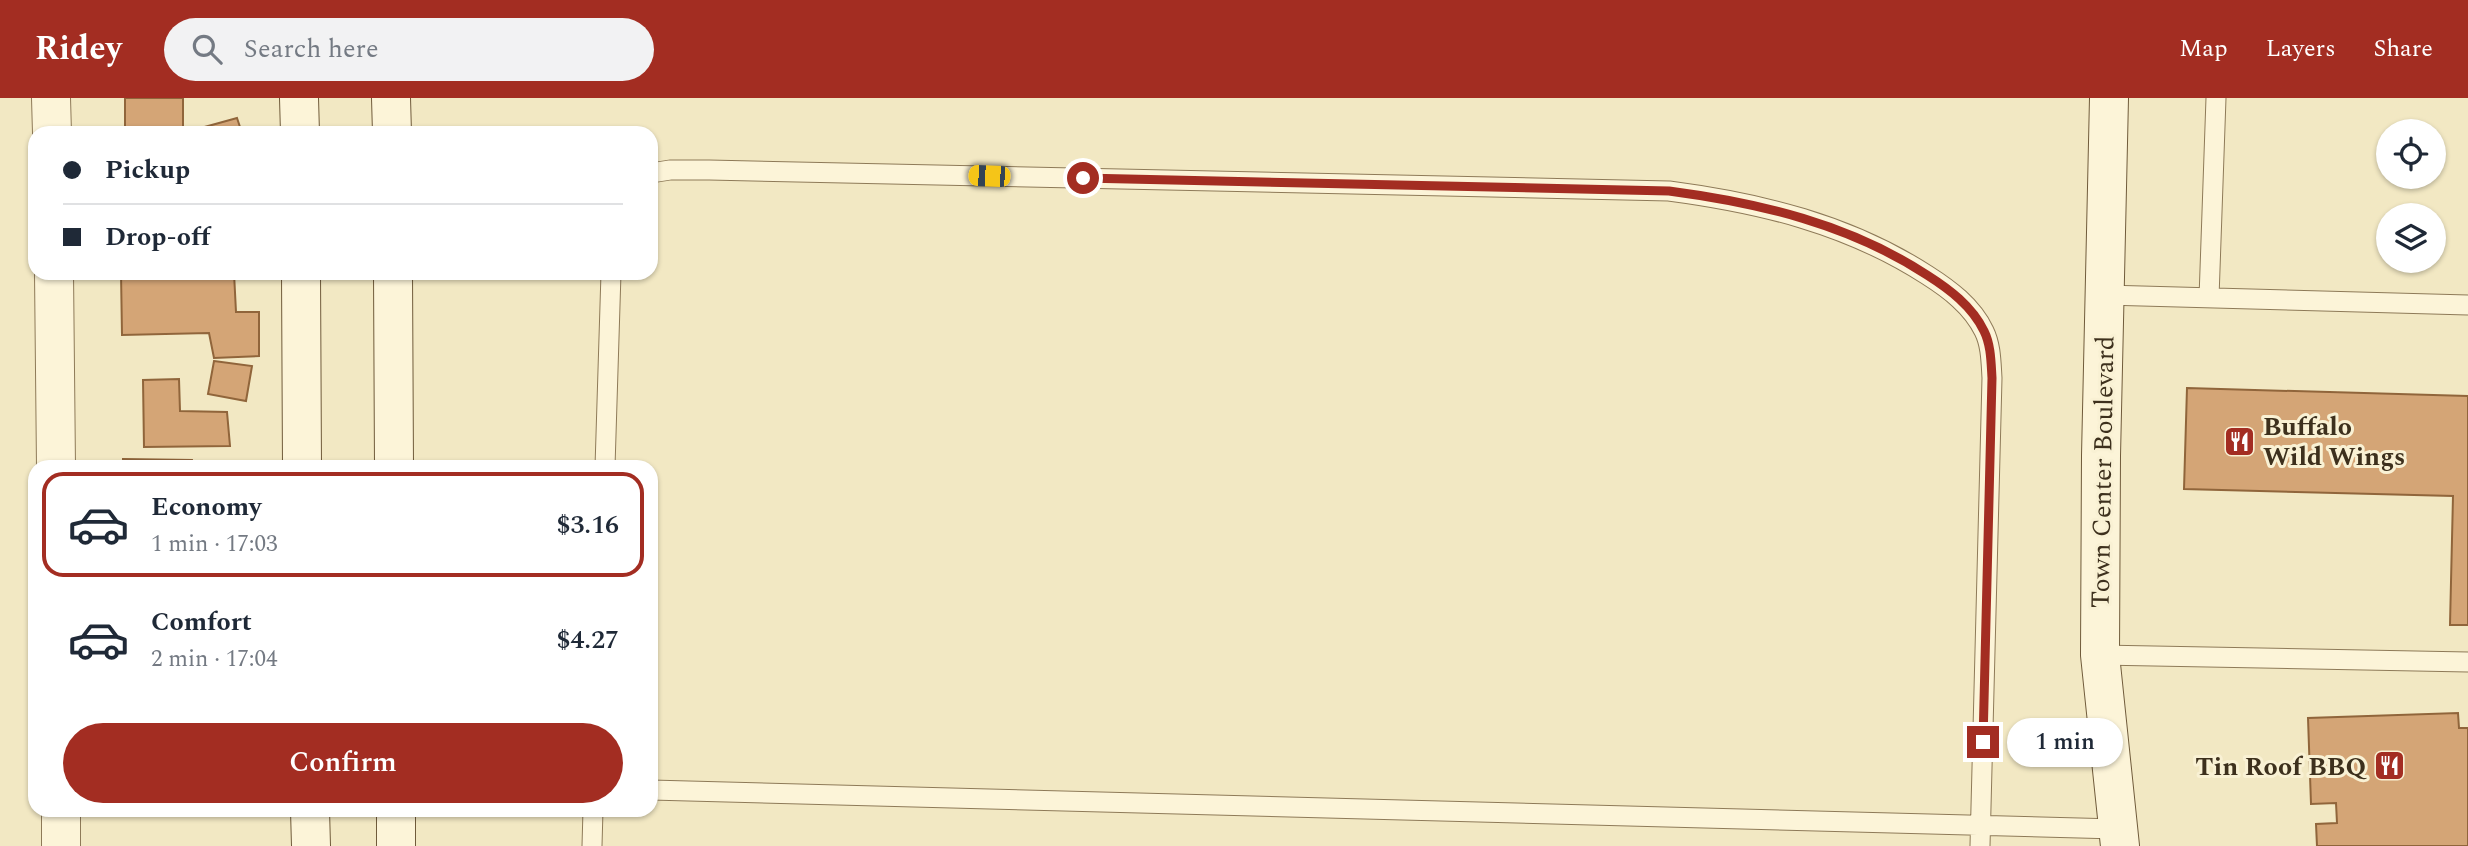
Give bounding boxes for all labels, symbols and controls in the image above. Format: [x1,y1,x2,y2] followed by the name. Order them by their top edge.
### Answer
[164,18,654,81] search box
[35,24,122,74] text: Ridey
[244,29,379,69] text: Search here
[188,30,226,68] icon: search
[2179,31,2228,67] text: Map
[2266,31,2336,67] text: Layers
[2374,31,2433,67] text: Share
[2376,119,2446,273] map controls
[2376,119,2446,189] button: locate
[105,150,190,190] text: Pickup
[1067,162,1099,194] route start
[968,165,1011,187] car
[2376,203,2446,273] button: layers
[105,217,210,257] text: Drop-off
[2081,335,2125,609] street label: Town Center Boulevard
[2263,407,2405,477] place label: Buffalo Wild Wings
[2223,424,2257,458] restaurant icon: Buffalo Wild Wings
[151,487,261,527] text: Economy
[67,493,130,556] icon: car
[556,505,619,545] text: $3.16
[151,527,278,562] text: 1 min · 17:03
[151,602,252,642] text: Comfort
[67,608,130,671] icon: car
[556,620,619,660] text: $4.27
[151,642,278,677] text: 2 min · 17:04
[2008,718,2123,766] callout: 1 min
[63,723,623,803] button: Confirm
[2035,725,2095,760] text: 1 min
[1967,726,1999,758] route end
[2195,747,2367,787] place label: Tin Roof BBQ
[2372,749,2406,783] restaurant icon: Tin Roof BBQ

